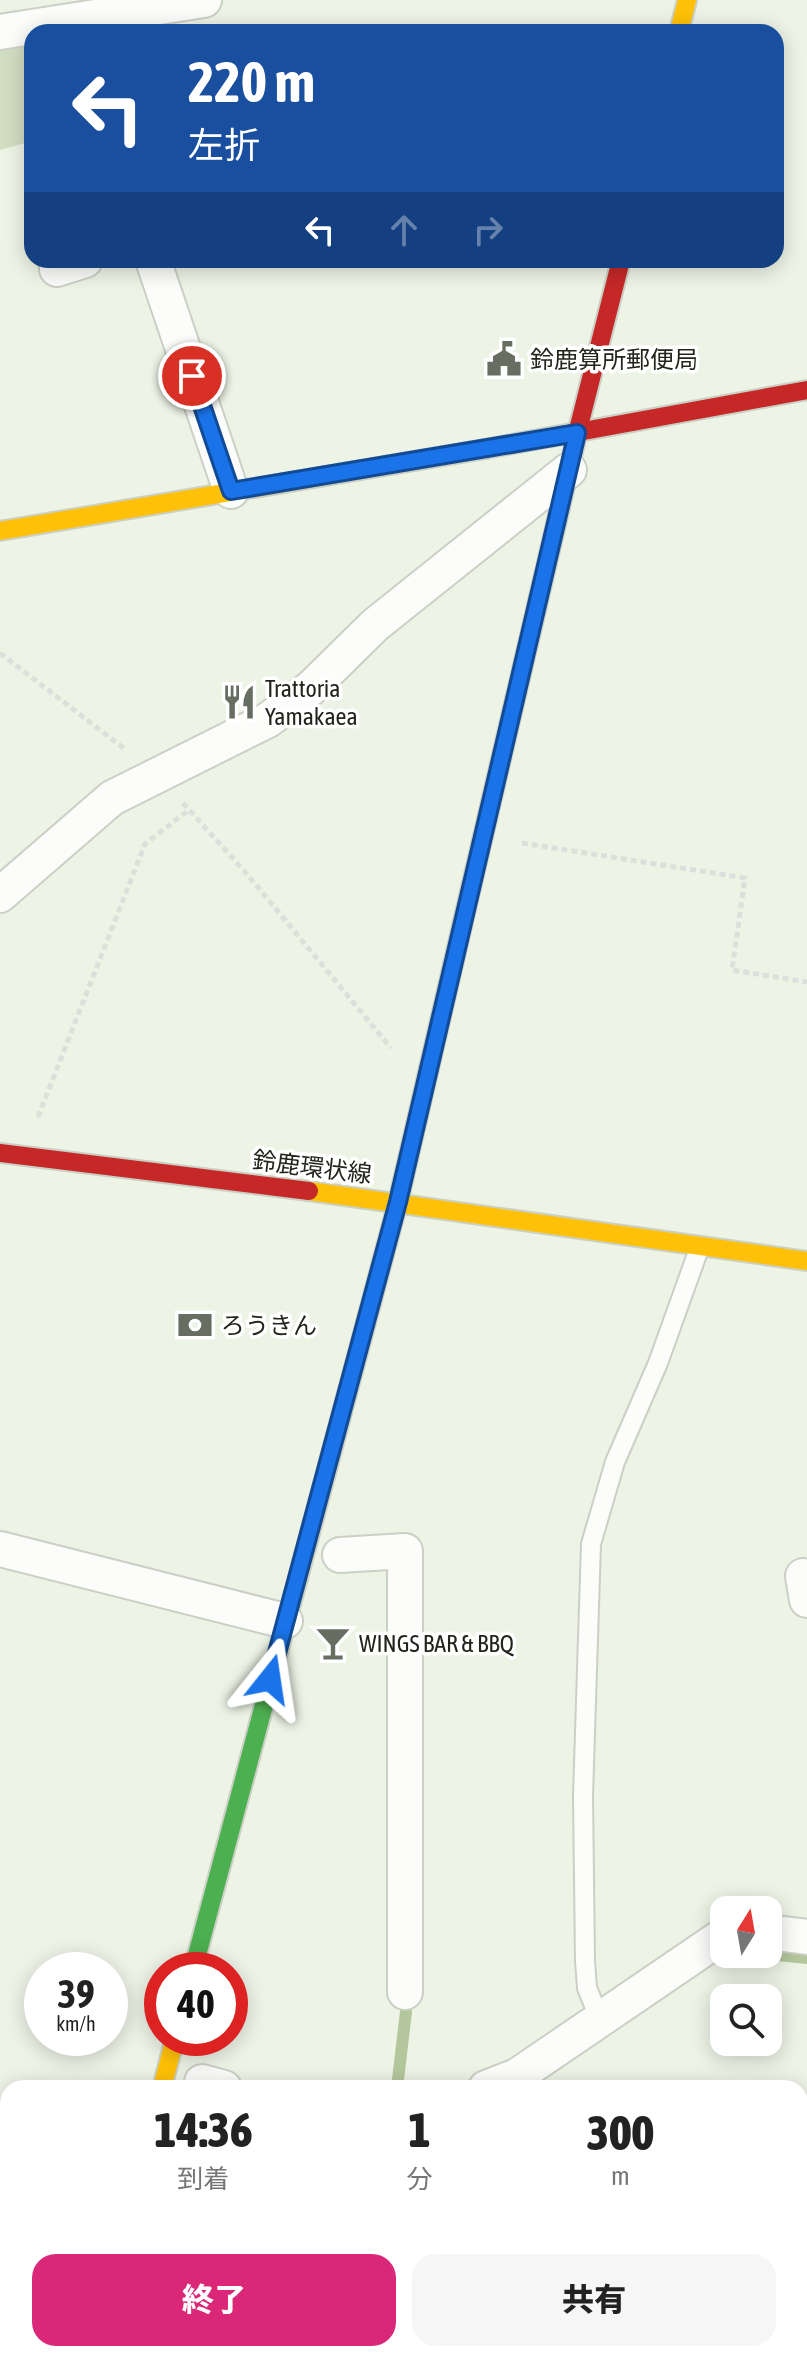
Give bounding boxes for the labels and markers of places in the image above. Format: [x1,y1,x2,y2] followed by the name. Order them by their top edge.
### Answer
[485,340,523,378] public building icon: 鈴鹿算所郵便局
[158,342,226,410] pin
[530,346,698,373] place label: 鈴鹿算所郵便局
[265,675,358,730] place label: Trattoria Yamakaea
[220,683,258,721] restaurant icon: Trattoria Yamakaea
[176,1306,214,1344] bank icon: ろうきん
[221,1312,317,1339] place label: ろうきん
[314,1624,352,1662] bar icon: WINGS BAR & BBQ
[359,1630,515,1657] place label: WINGS BAR & BBQ

